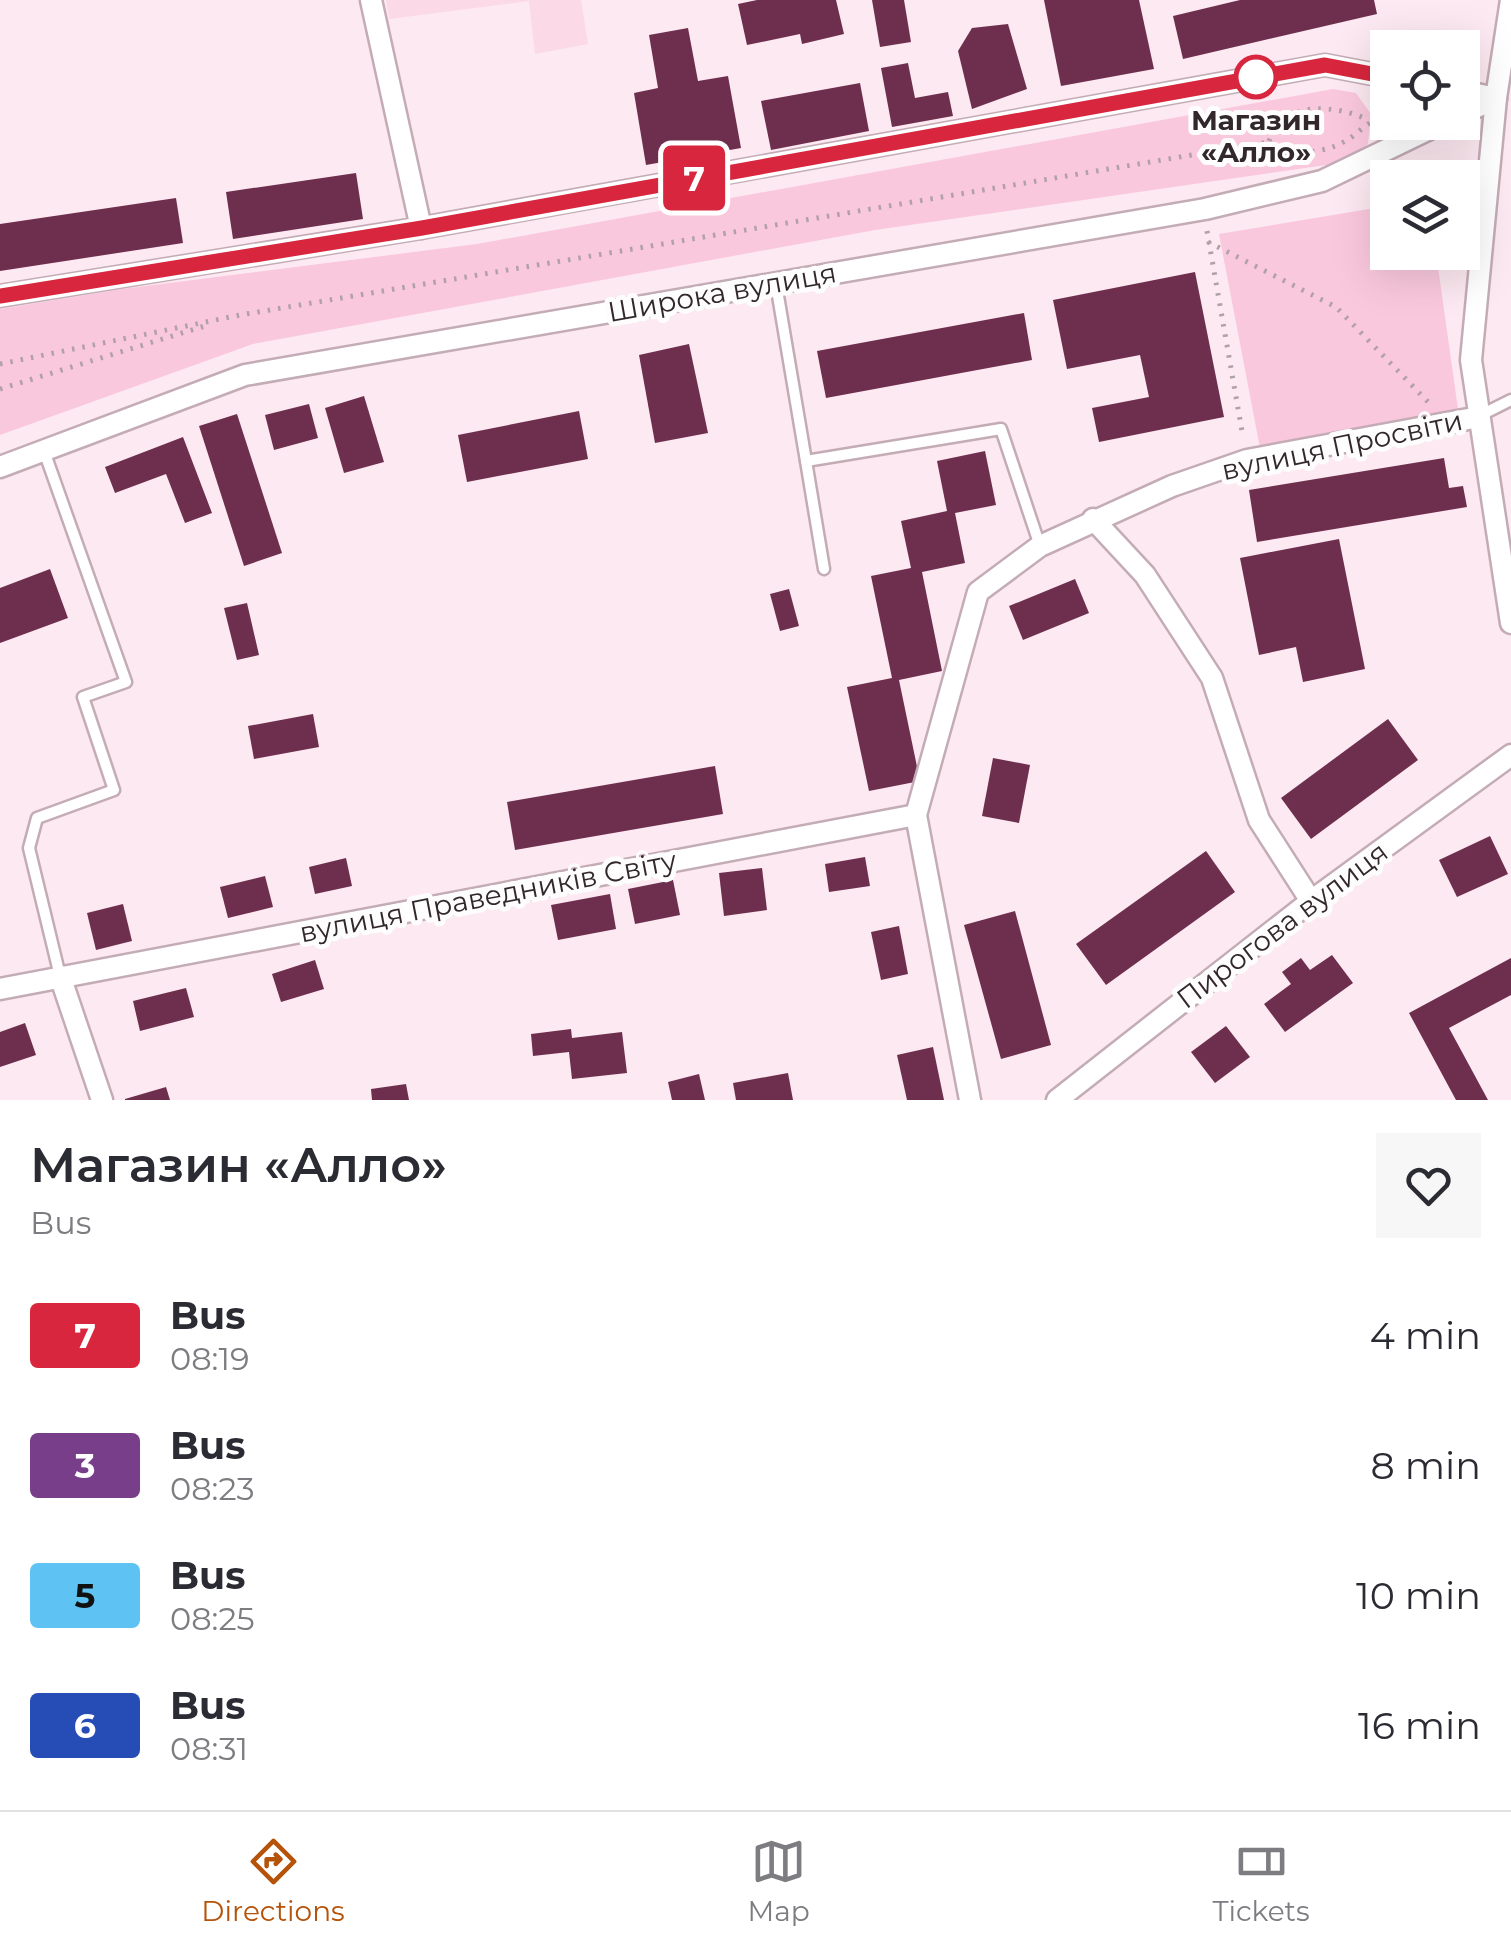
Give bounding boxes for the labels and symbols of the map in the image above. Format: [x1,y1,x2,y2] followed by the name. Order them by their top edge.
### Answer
[1235,56,1277,98] marker: Магазин «Алло»
[1191,103,1321,169] place label: Магазин «Алло»
[662,146,726,210] line badge: 7
[605,255,839,329] street label: Широка вулиця
[1218,403,1466,487] street label: вулиця Просвіти
[1170,835,1394,1015] street label: Пирогова вулиця
[297,843,680,949] street label: вулиця Праведників Світу

